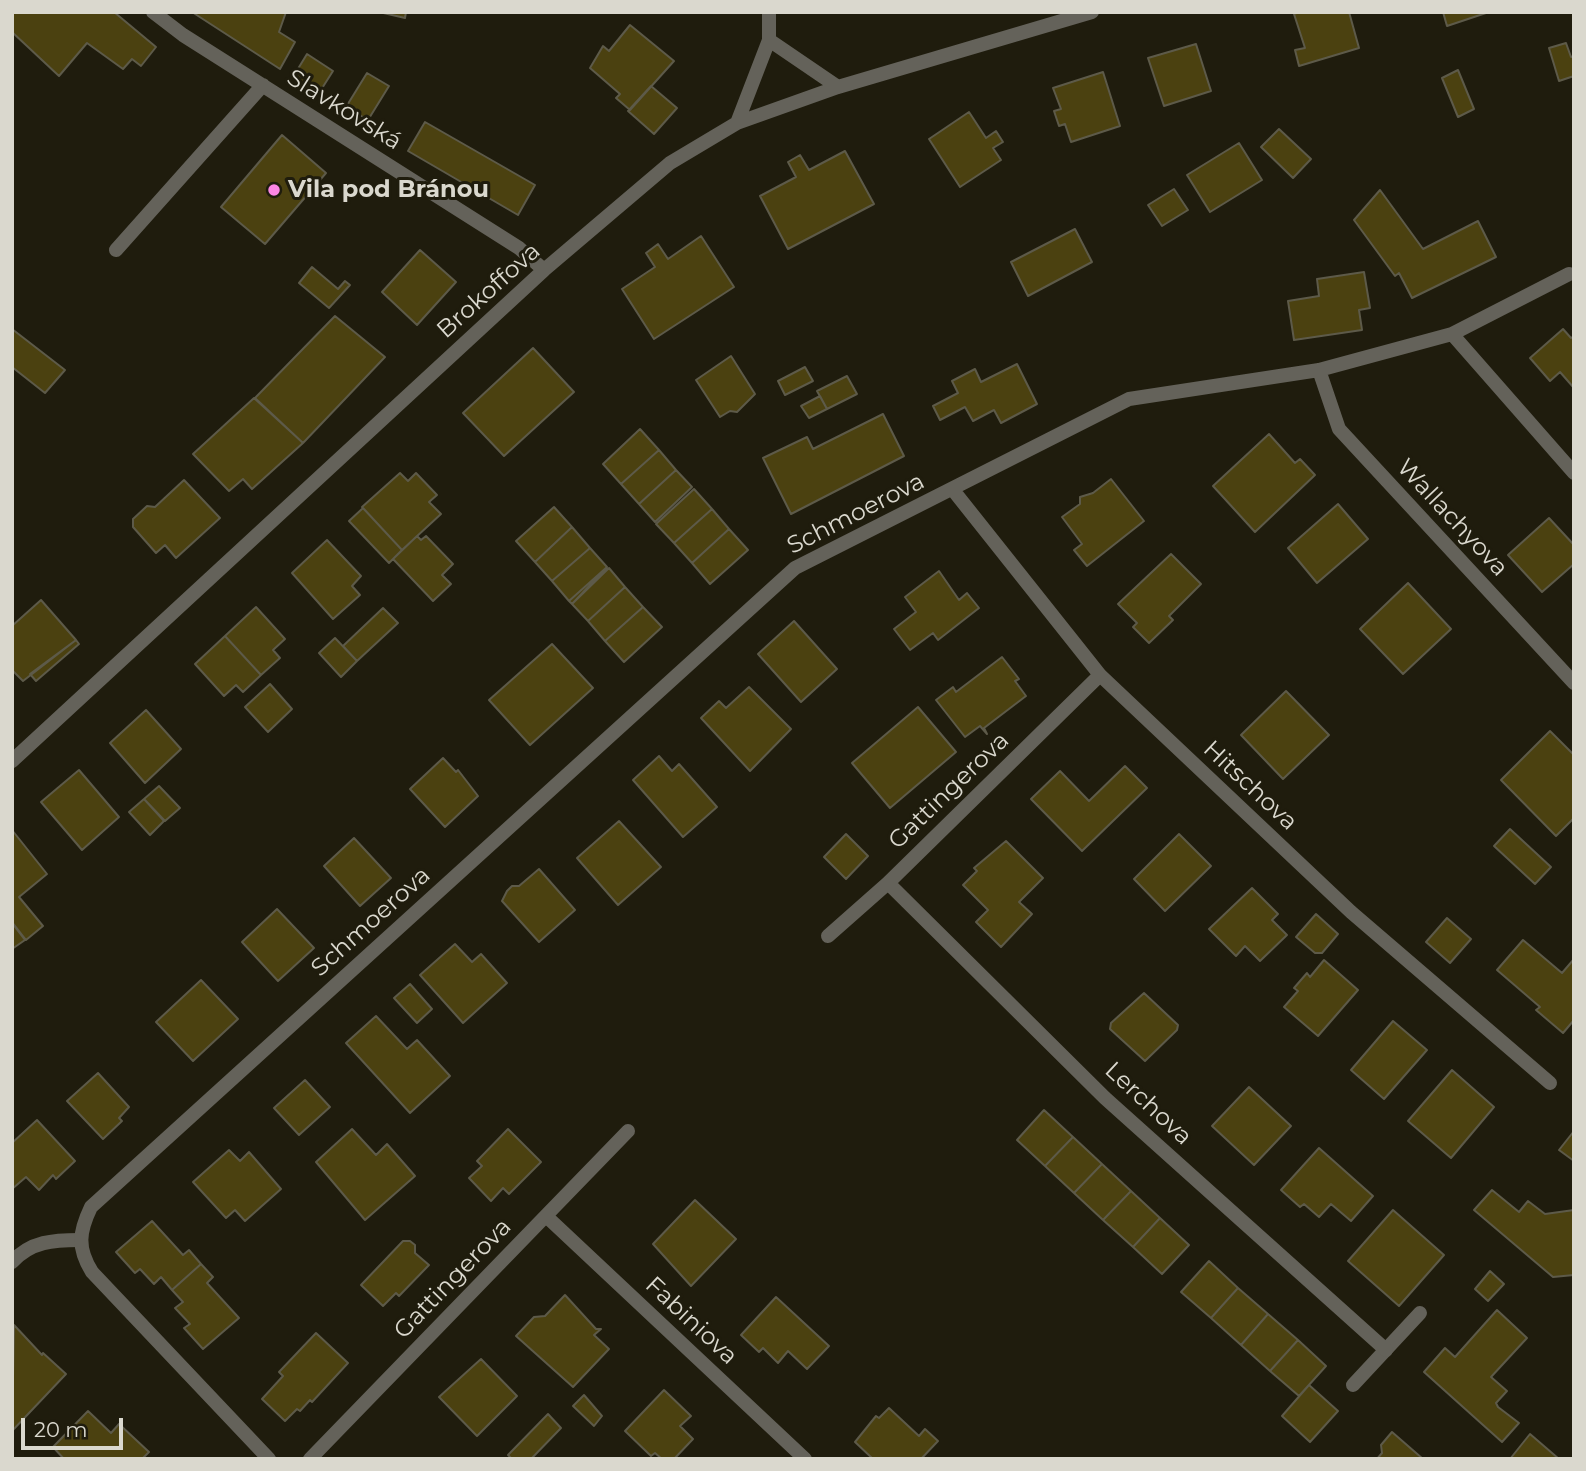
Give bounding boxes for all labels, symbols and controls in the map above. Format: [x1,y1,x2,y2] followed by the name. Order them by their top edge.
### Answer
[281,63,407,157] street label: Slavkovská
[288,176,489,204] place label: Vila pod Bránou
[266,182,282,198] marker: Vila pod Bránou
[431,237,547,345] street label: Brokoffova
[1390,453,1514,583] street label: Wallachyova
[783,467,929,561] street label: Schmoerova
[883,726,1015,856] street label: Gattingerova
[1197,735,1303,837] street label: Hitschova
[306,861,436,983] street label: Schmoerova
[1098,1056,1198,1152] street label: Lerchova
[388,1213,518,1345] street label: Gattingerova
[639,1271,743,1371] street label: Fabiniova
[24,1404,126,1448] scale bar
[34,1417,88,1442] text: 20 m

